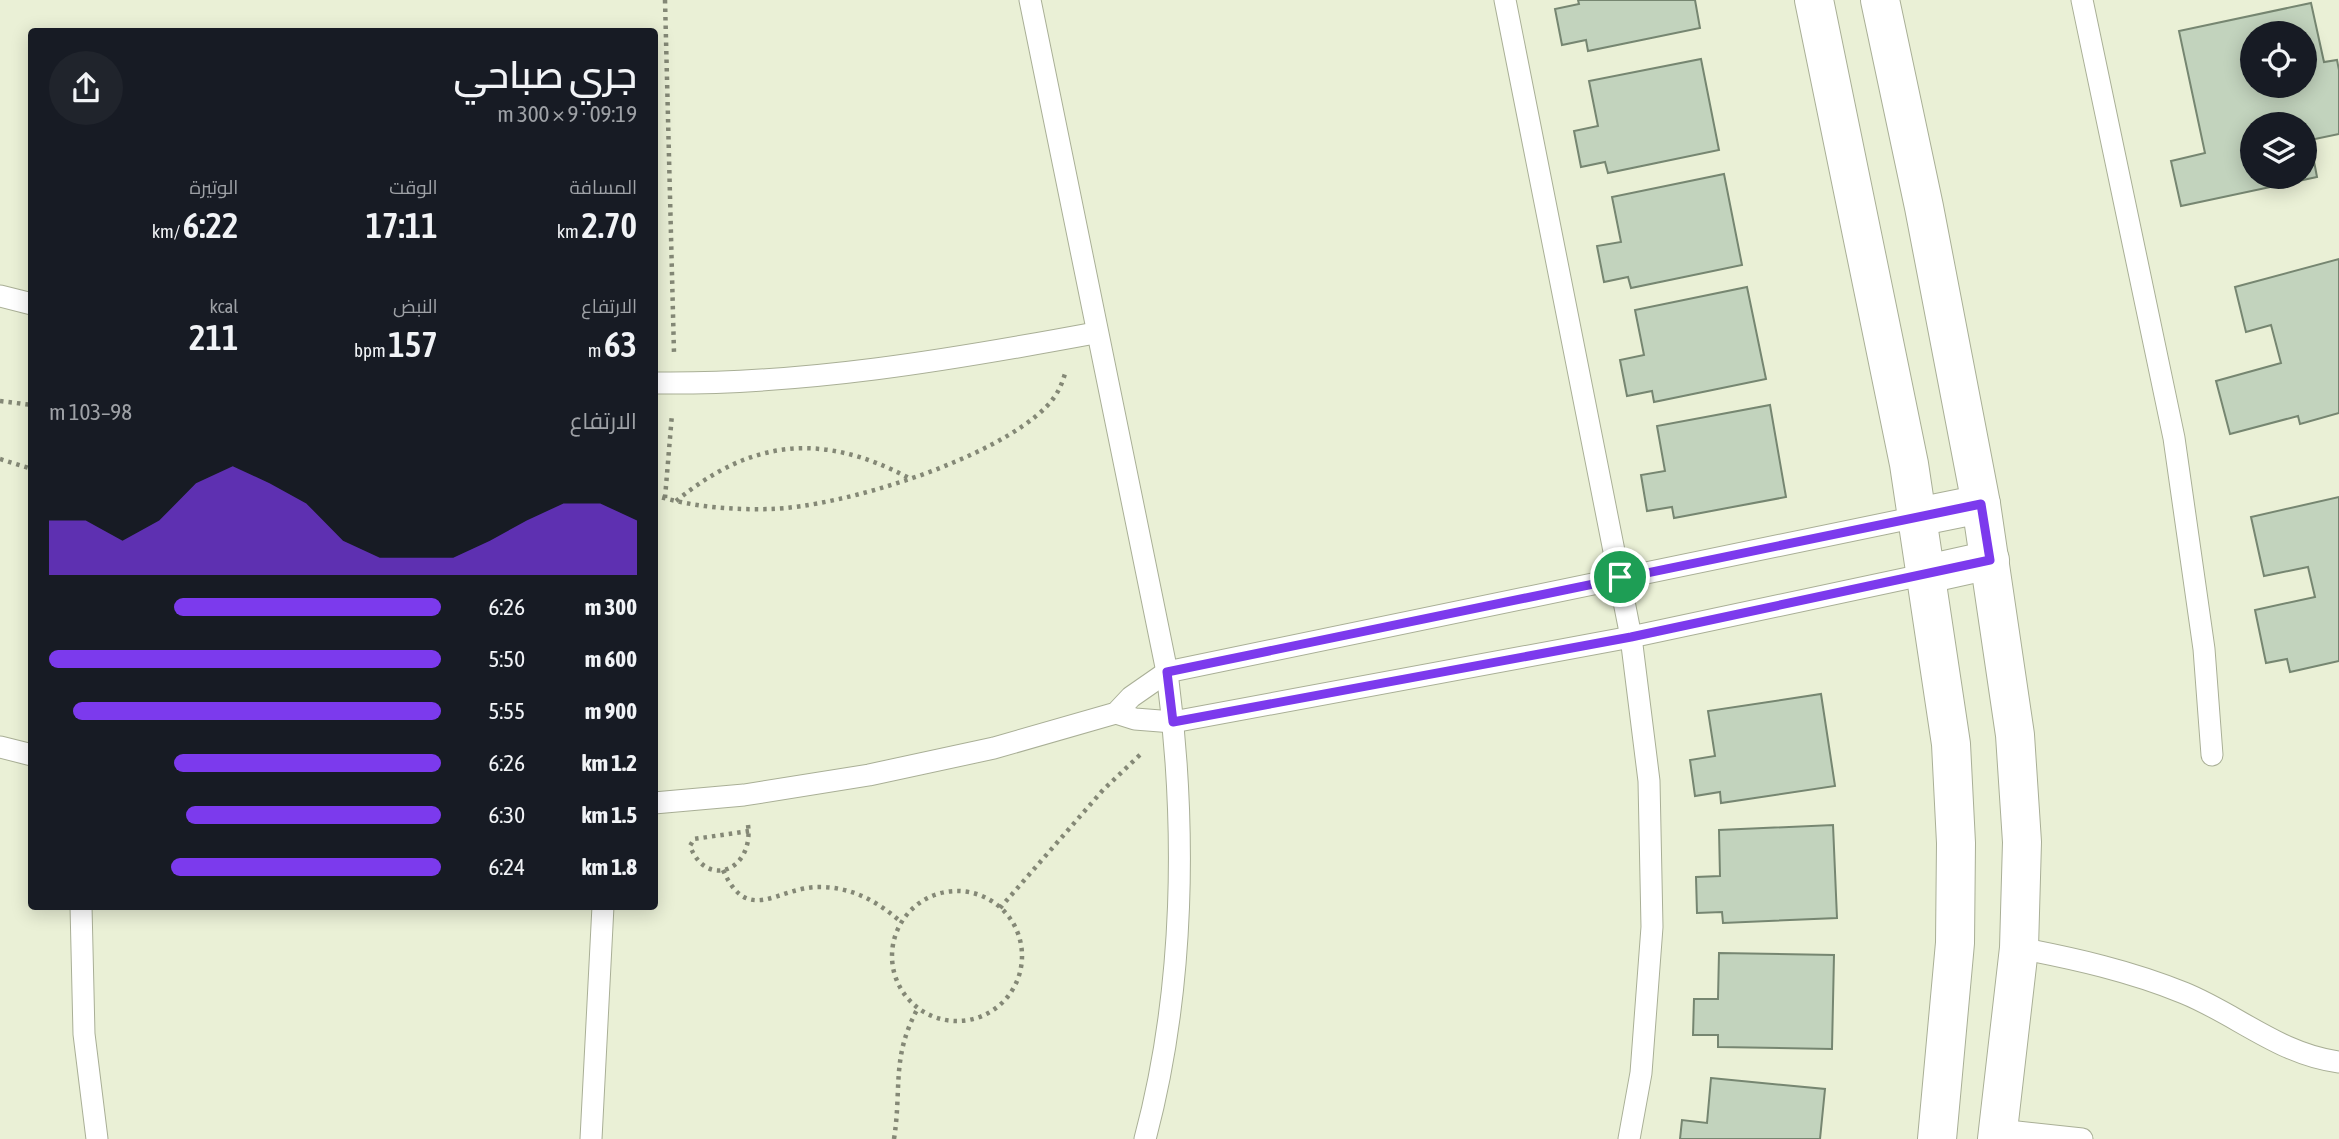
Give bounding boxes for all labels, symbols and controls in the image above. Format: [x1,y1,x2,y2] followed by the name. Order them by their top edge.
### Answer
[2240,21,2317,189] map controls
[2240,21,2317,98] button: locate
[49,51,123,125] button: share
[454,53,637,96] text: جري صباحي
[497,101,637,127] text: 09:19 · 9 × 300 m
[2240,112,2317,189] button: layers
[190,176,238,198] text: الوتيرة
[389,176,438,198] text: الوقت
[569,176,637,198] text: المسافة
[183,205,238,245] text: 6:22
[366,205,438,245] text: 17:11
[581,205,637,245] text: 2.70
[152,220,183,242] text: /km
[557,220,581,242] text: km
[209,295,238,317] text: kcal
[393,295,438,317] text: النبض
[581,295,637,317] text: الارتفاع
[189,317,238,357] text: 211
[388,324,438,364] text: 157
[604,324,637,364] text: 63
[354,339,388,361] text: bpm
[588,339,604,361] text: m
[49,399,132,425] text: 98–103 m
[570,408,637,434] text: الارتفاع
[1590,547,1650,607] pin
[1601,558,1639,596] icon: arrive
[488,594,525,620] text: 6:26
[585,594,637,620] text: 300 m
[488,646,525,672] text: 5:50
[585,646,637,672] text: 600 m
[488,698,525,724] text: 5:55
[585,698,637,724] text: 900 m
[488,750,525,776] text: 6:26
[581,750,637,776] text: 1.2 km
[488,802,525,828] text: 6:30
[581,802,637,828] text: 1.5 km
[488,854,525,880] text: 6:24
[581,854,637,880] text: 1.8 km

